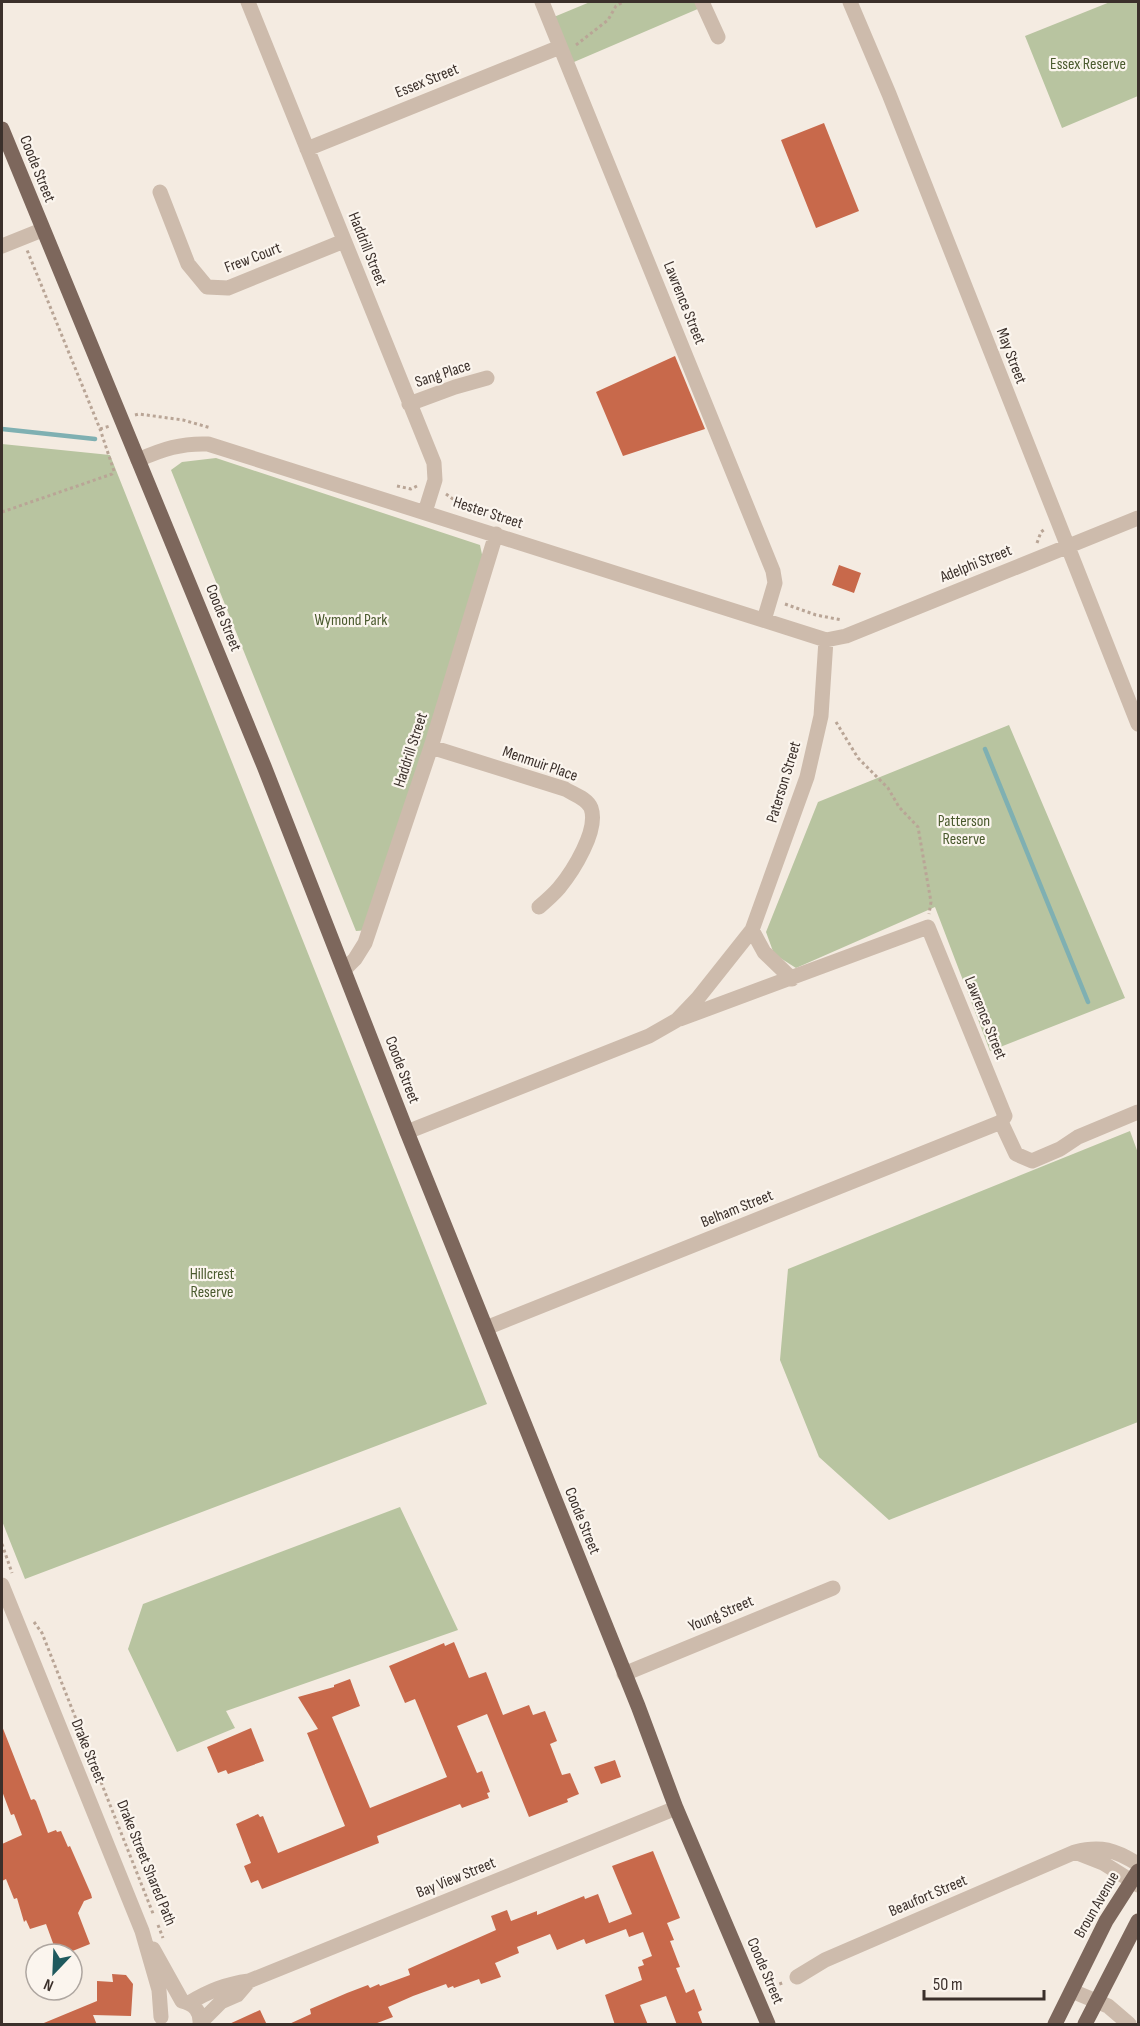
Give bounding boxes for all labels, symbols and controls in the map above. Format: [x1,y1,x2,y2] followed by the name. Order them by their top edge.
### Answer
[1050,55,1126,74] park label: Essex Reserve
[393,60,462,102] street label: Essex Street
[15,133,59,205] street label: Coode Street
[344,210,390,289] street label: Haddrill Street
[222,239,284,277] street label: Frew Court
[659,259,709,347] street label: Lawrence Street
[992,325,1030,387] street label: May Street
[413,356,473,392] street label: Sang Place
[451,493,525,533] street label: Hester Street
[937,541,1015,587] street label: Adelphi Street
[201,582,245,654] street label: Coode Street
[315,611,387,630] park label: Wymond Park
[390,710,432,790] street label: Haddrill Street
[763,739,805,825] street label: Paterson Street
[500,742,580,786] street label: Menmuir Place
[938,812,990,849] park label: Patterson Reserve
[960,974,1010,1062] street label: Lawrence Street
[381,1034,424,1106] street label: Coode Street
[698,1186,776,1232] street label: Belham Street
[190,1265,234,1302] park label: Hillcrest Reserve
[560,1485,604,1557] street label: Coode Street
[686,1592,756,1636] street label: Young Street
[67,1716,109,1786] street label: Drake Street
[112,1797,180,1929] street label: Drake Street Shared Path
[414,1853,499,1903] street label: Bay View Street
[1070,1869,1124,1941] street label: Broun Avenue
[886,1871,970,1921] street label: Beaufort Street
[743,1935,788,2007] street label: Coode Street
[24,1942,84,2002] north arrow
[924,1963,1044,2001] scale bar
[41,1974,56,1995] text: N
[933,1974,963,1995] text: 50 m

